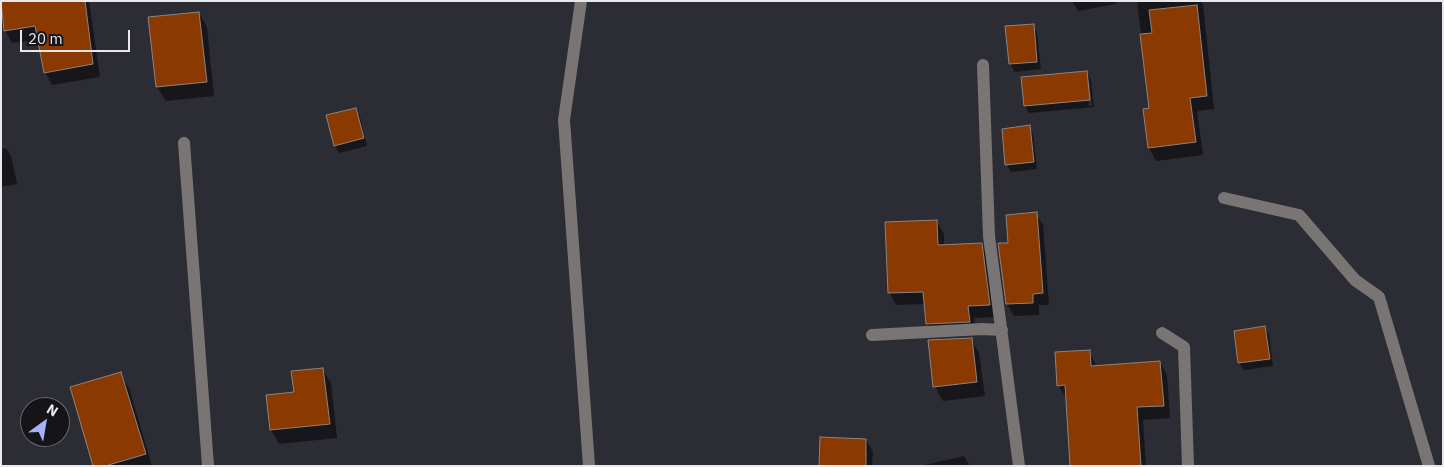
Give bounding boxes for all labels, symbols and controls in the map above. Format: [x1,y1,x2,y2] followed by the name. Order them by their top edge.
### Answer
[22,20,132,52] scale bar
[28,29,63,48] text: 20 m
[20,397,70,447] north arrow
[43,400,61,420] text: N

